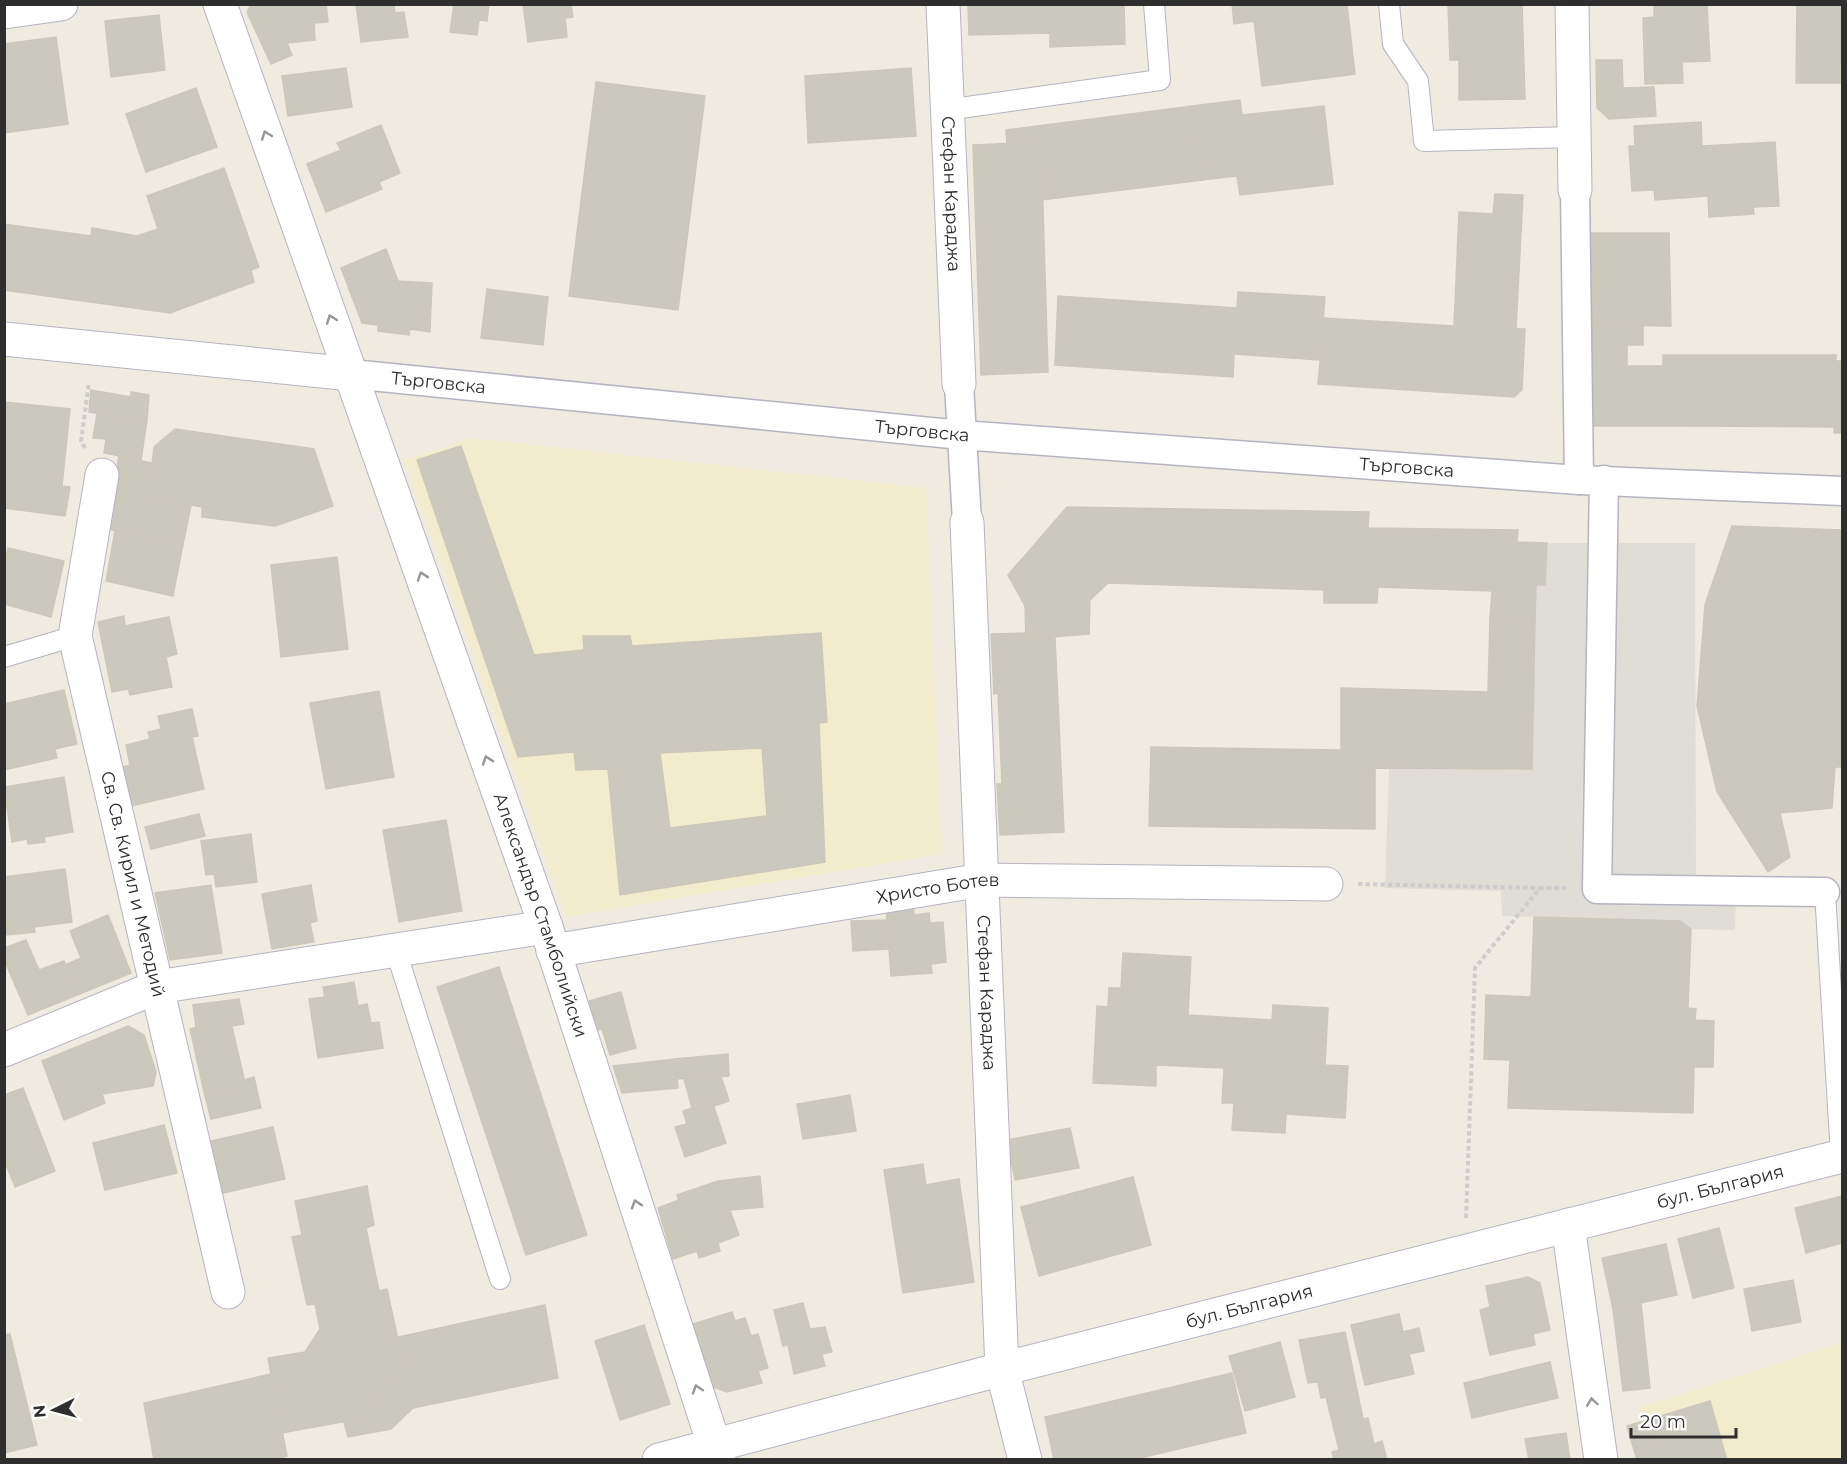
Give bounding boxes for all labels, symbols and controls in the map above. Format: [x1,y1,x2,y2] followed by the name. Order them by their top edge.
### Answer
[937,116,965,272] street label: Стефан Караджа
[260,130,273,141] one-way arrow
[326,314,338,325] one-way arrow
[390,367,487,398] street label: Търговска
[874,415,970,447] street label: Търговска
[1359,453,1455,482] street label: Търговска
[417,572,430,582] one-way arrow
[482,755,495,766] one-way arrow
[96,769,170,999] street label: Св. Св. Кирил и Методий
[489,790,592,1040] street label: Александър Стамболийски
[874,869,1000,908] street label: Христо Ботев
[972,914,1001,1071] street label: Стефан Караджа
[1654,1160,1786,1214] street label: бул. България
[631,1199,643,1210] one-way arrow
[1183,1280,1315,1333] street label: бул. България
[24,1380,84,1440] north arrow
[691,1384,704,1395] one-way arrow
[1587,1397,1599,1406] one-way arrow
[1631,1401,1736,1439] scale bar
[29,1404,50,1419] text: N
[1640,1411,1686,1433] text: 20 m

